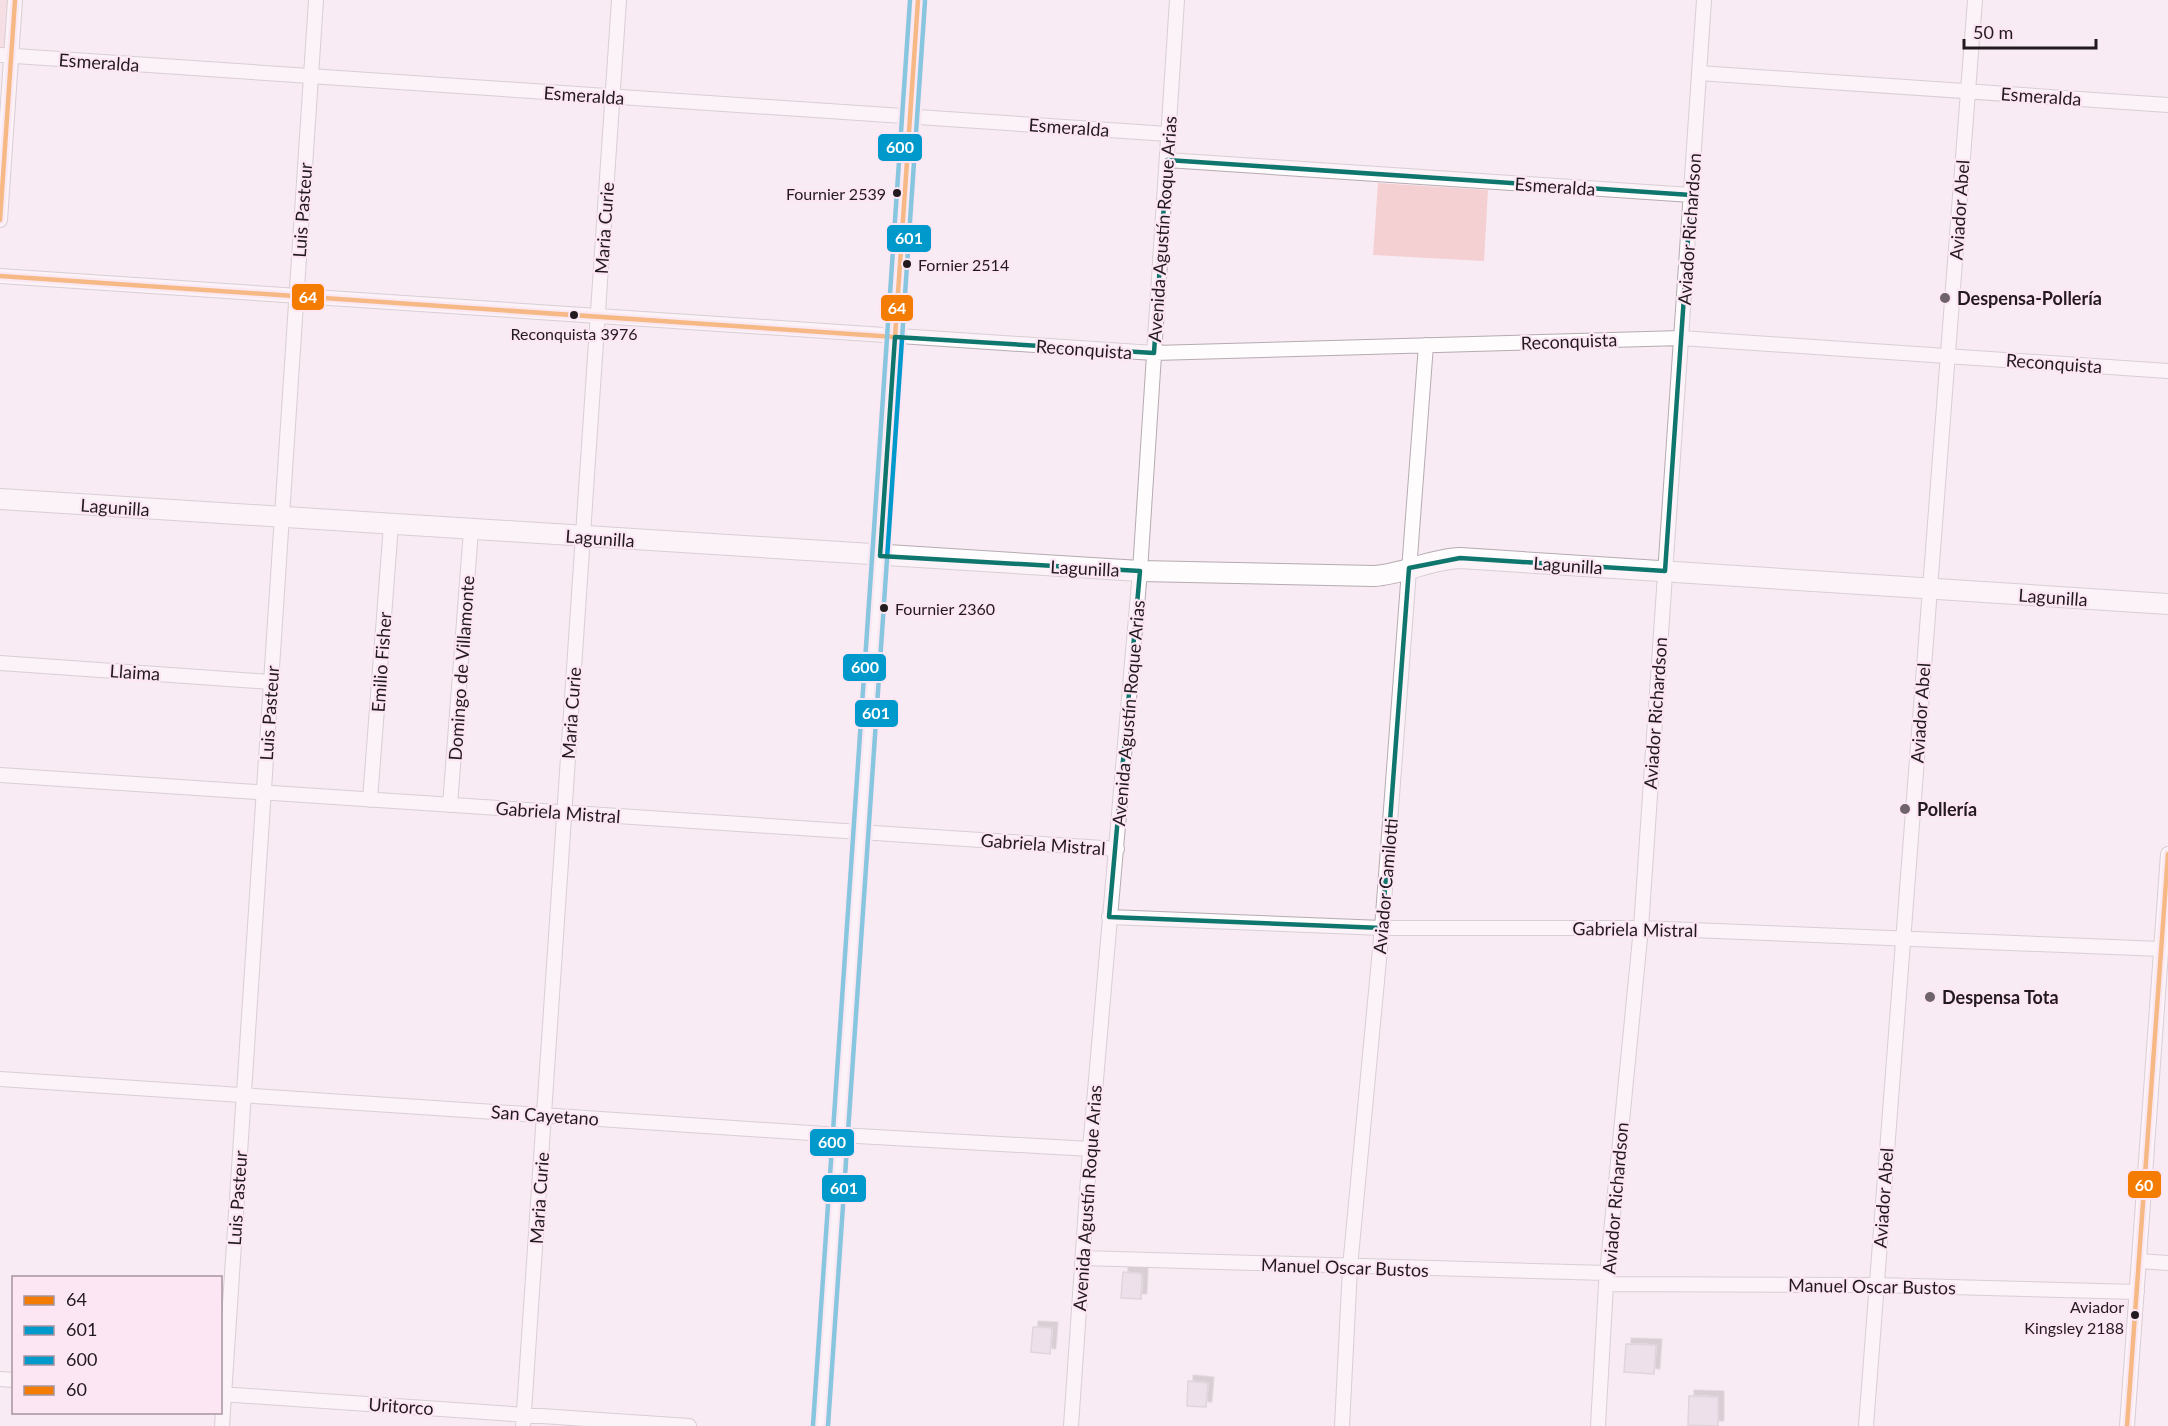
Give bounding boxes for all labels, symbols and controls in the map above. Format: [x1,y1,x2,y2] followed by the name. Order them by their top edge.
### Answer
[1964,12,2096,50] scale bar
[1973,21,2013,43] text: 50 m
[58,48,140,76] street label: Esmeralda
[543,81,625,109] street label: Esmeralda
[2000,82,2082,110] street label: Esmeralda
[1028,113,1110,141] street label: Esmeralda
[1143,115,1181,343] street label: Avenida Agustín Roque Arias
[877,133,923,162] line badge: 600
[886,137,914,156] text: 600
[1673,152,1705,306] street label: Aviador Richardson
[1945,159,1973,261] street label: Aviador Abel
[288,161,316,258] street label: Luis Pasteur
[1514,172,1596,200] street label: Esmeralda
[590,181,618,275] street label: Maria Curie
[786,184,886,203] place label: Fournier 2539
[891,187,903,199] marker: Fournier 2539
[886,224,932,253] line badge: 601
[895,228,923,247] text: 601
[918,255,1009,274] place label: Fornier 2514
[901,258,913,270] marker: Fornier 2514
[291,283,325,311] line badge: 64
[299,287,317,306] text: 64
[1957,287,2102,309] place label: Despensa-Pollería
[1938,291,1952,305] marker: Despensa-Pollería
[880,294,914,322] line badge: 64
[888,298,906,317] text: 64
[568,309,580,321] marker: Reconquista 3976
[511,324,638,343] place label: Reconquista 3976
[1520,328,1618,354] street label: Reconquista
[1035,335,1133,363] street label: Reconquista
[2005,349,2103,377] street label: Reconquista
[80,494,150,520] street label: Lagunilla
[565,525,635,551] street label: Lagunilla
[1533,552,1603,578] street label: Lagunilla
[1050,555,1120,581] street label: Lagunilla
[444,575,478,761] street label: Domingo de Villamonte
[2018,584,2088,610] street label: Lagunilla
[895,599,995,618] place label: Fournier 2360
[1107,599,1149,827] street label: Avenida Agustín Roque Arias
[878,602,890,614] marker: Fournier 2360
[367,610,396,713] street label: Emilio Fisher
[1639,636,1671,790] street label: Aviador Richardson
[842,653,887,682] line badge: 600
[851,657,879,676] text: 600
[109,659,161,685] street label: Llaima
[1906,662,1934,764] street label: Aviador Abel
[255,664,283,761] street label: Luis Pasteur
[557,666,585,760] street label: Maria Curie
[854,699,899,728] line badge: 601
[862,703,890,722] text: 601
[495,797,621,827] street label: Gabriela Mistral
[1917,798,1977,820] place label: Pollería
[1898,802,1912,816] marker: Pollería
[1368,817,1402,955] street label: Aviador Camilotti
[980,829,1106,859] street label: Gabriela Mistral
[1572,917,1698,941] street label: Gabriela Mistral
[1942,986,2059,1008] place label: Despensa Tota
[1923,990,1937,1004] marker: Despensa Tota
[1068,1084,1106,1312] street label: Avenida Agustín Roque Arias
[490,1100,600,1130] street label: San Cayetano
[1597,1121,1633,1275] street label: Aviador Richardson
[809,1128,855,1157] line badge: 600
[818,1132,846,1151] text: 600
[1869,1147,1897,1249] street label: Aviador Abel
[223,1149,251,1246] street label: Luis Pasteur
[525,1151,553,1245] street label: Maria Curie
[2127,1170,2162,1199] line badge: 60
[821,1174,867,1203] line badge: 601
[2135,1175,2153,1194] text: 60
[830,1178,858,1197] text: 601
[1261,1253,1429,1281] street label: Manuel Oscar Bustos
[1788,1274,1956,1298] street label: Manuel Oscar Bustos
[12,1276,222,1414] legend
[66,1288,87,1310] text: 64
[2024,1297,2124,1337] place label: Aviador Kingsley 2188
[2129,1309,2141,1321] marker: Aviador Kingsley 2188
[66,1318,97,1340] text: 601
[66,1348,97,1370] text: 600
[66,1378,87,1400] text: 60
[368,1393,434,1419] street label: Uritorco

